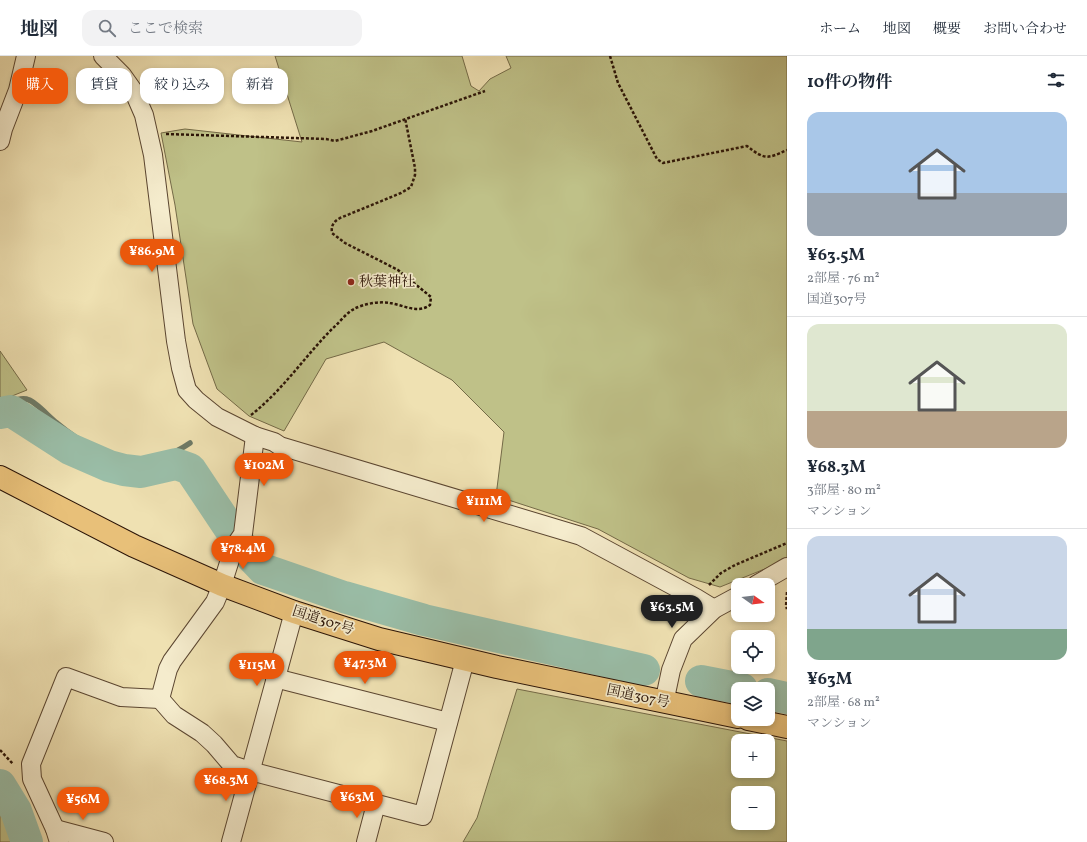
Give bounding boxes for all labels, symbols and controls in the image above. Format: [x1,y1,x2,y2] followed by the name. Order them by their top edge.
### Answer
[82,10,362,46] search box
[20,17,58,43] text: 地図
[96,17,118,39] icon: search
[128,19,203,40] text: ここで検索
[819,20,861,39] text: ホーム
[883,20,911,39] text: 地図
[933,20,961,39] text: 概要
[983,20,1067,39] text: お問い合わせ
[12,68,68,104] chip: 購入
[76,68,132,104] chip: 賃貸
[140,68,224,104] chip: 絞り込み
[232,68,288,104] chip: 新着
[1045,69,1067,91] icon: filters
[807,71,892,94] text: 10件の物件
[901,138,973,210] icon: home
[119,239,185,273] pin: ¥86.9M
[129,243,175,261] text: ¥86.9M
[807,244,865,267] text: ¥63.5M
[807,270,880,288] text: 2部屋 · 76 m²
[359,273,415,292] place label: 秋葉神社
[346,277,356,287] marker: 秋葉神社
[807,291,867,309] text: 国道307号
[901,350,973,422] icon: home
[236,453,292,487] pin: ¥102M
[807,456,866,479] text: ¥68.3M
[244,457,284,475] text: ¥102M
[807,482,881,500] text: 3部屋 · 80 m²
[456,489,512,523] pin: ¥111M
[466,493,502,511] text: ¥111M
[807,503,871,521] text: マンション
[210,536,276,570] pin: ¥78.4M
[220,540,266,558] text: ¥78.4M
[901,562,973,634] icon: home
[731,578,775,622] north arrow
[731,578,775,830] map controls
[639,595,705,629] pin: ¥63.5M
[650,599,694,617] text: ¥63.5M
[290,602,356,640] street label: 国道307号
[731,630,775,674] button: locate
[332,651,398,685] pin: ¥47.3M
[229,653,285,687] pin: ¥115M
[343,655,387,673] text: ¥47.3M
[238,657,276,675] text: ¥115M
[807,668,852,691] text: ¥63M
[605,681,671,713] street label: 国道307号
[731,682,775,726] button: layers
[807,694,880,712] text: 2部屋 · 68 m²
[807,715,871,733] text: マンション
[731,734,775,778] button: +
[193,768,259,802] pin: ¥68.3M
[204,772,248,790] text: ¥68.3M
[333,785,381,819] pin: ¥63M
[731,786,775,830] button: −
[59,787,107,821] pin: ¥56M
[340,789,374,807] text: ¥63M
[66,791,100,809] text: ¥56M

